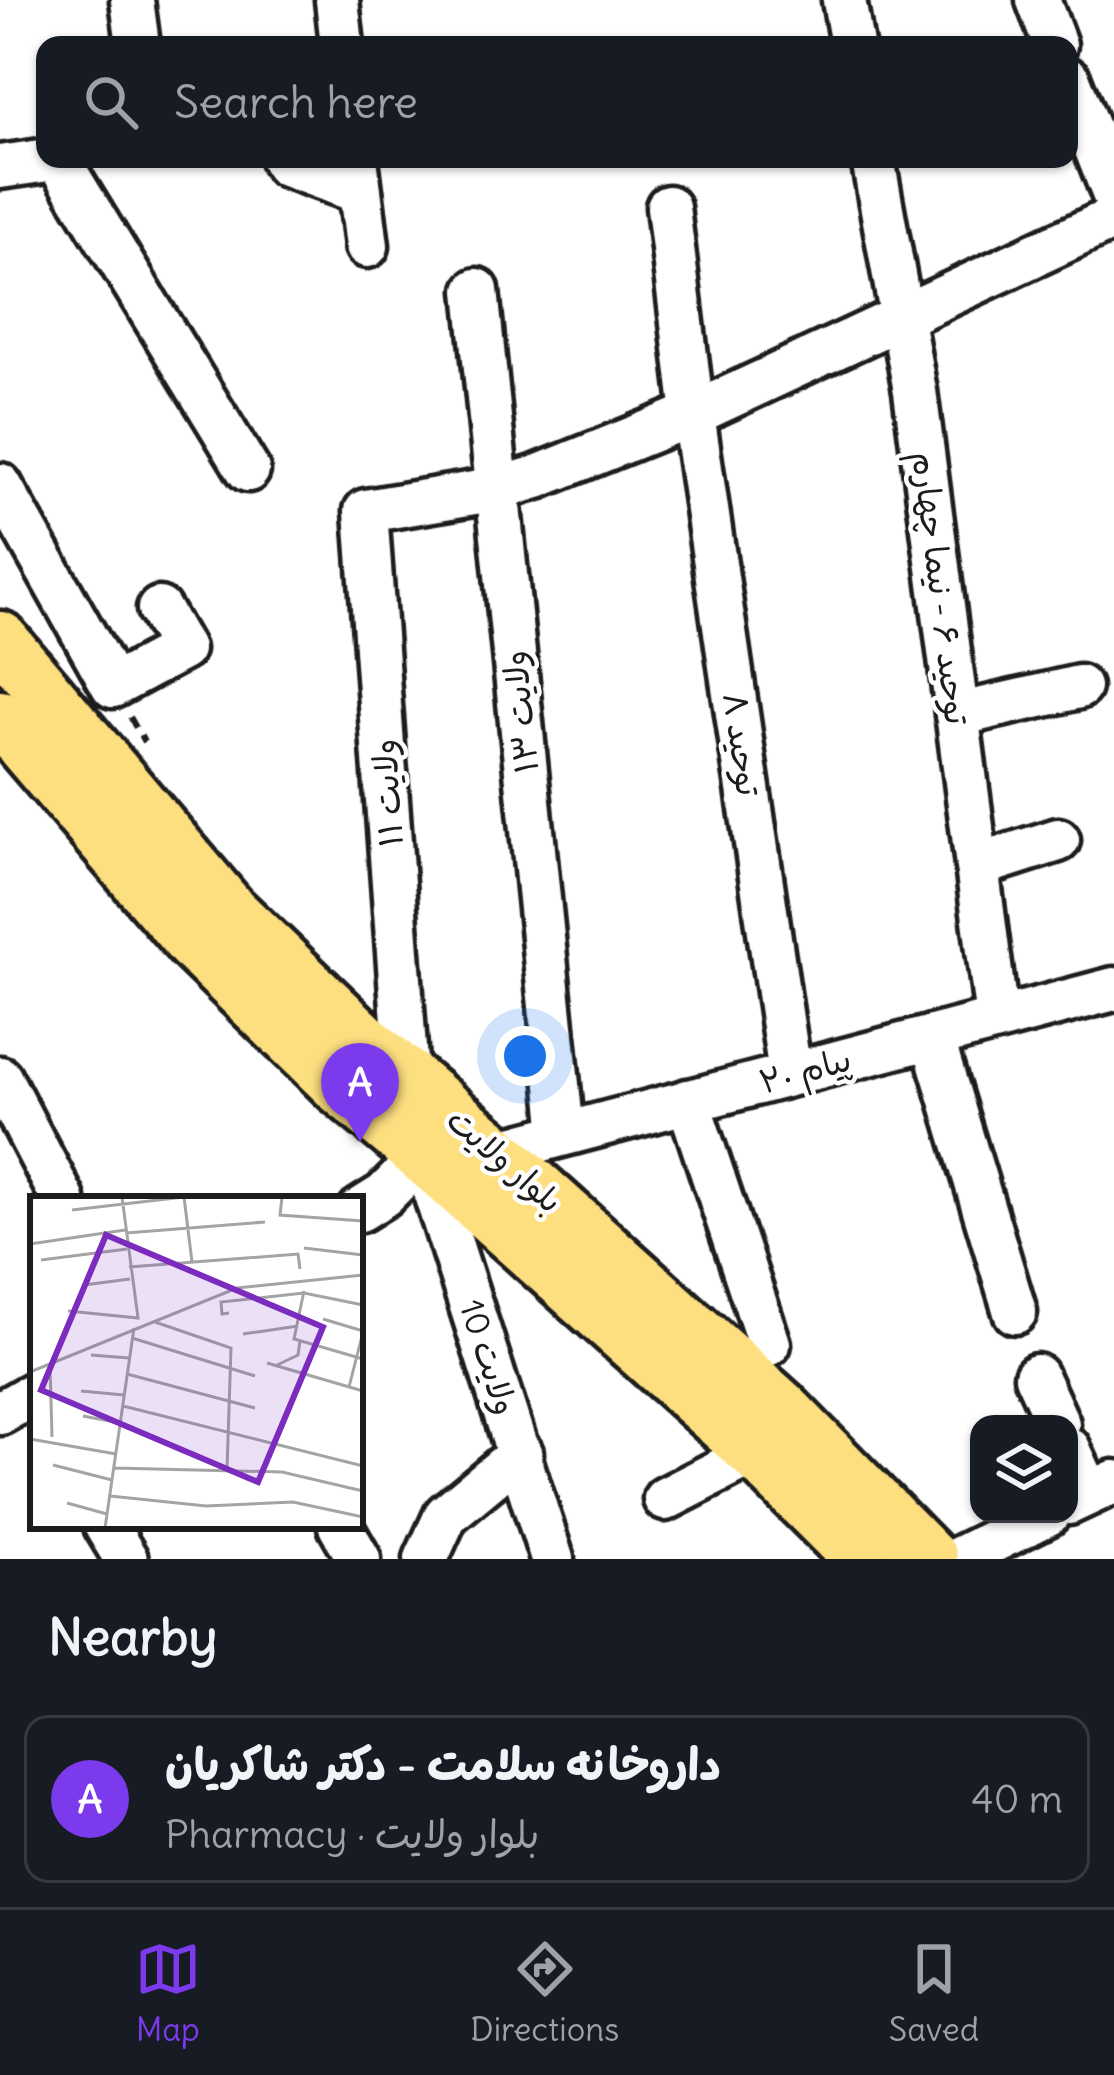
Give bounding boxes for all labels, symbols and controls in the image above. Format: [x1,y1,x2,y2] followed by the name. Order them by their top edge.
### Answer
[36,36,1078,168] search box
[78,69,144,135] icon: search
[174,74,418,130] text: Search here
[898,449,979,728] street label: توحید ۶ - نیما چهارم
[493,649,547,775] street label: ولایت ۱۳
[714,690,770,799] street label: توحید ۸
[362,738,412,848] street label: ولایت ۱۱
[495,1026,555,1086] your location
[754,1038,857,1107] street label: پیام ۲۰
[321,1043,399,1142] pin: A
[439,1098,571,1222] street label: بلوار ولایت
[30,1196,363,1529] inset map
[451,1294,527,1420] street label: ولایت 10
[970,1415,1078,1523] map controls
[970,1415,1078,1523] button: layers
[48,1605,217,1669] text: Nearby
[165,1736,721,1792] text: داروخانه سلامت - دکتر شاکریان
[77,1775,103,1824] text: A
[971,1775,1063,1824] text: 40 m
[165,1810,539,1859] text: Pharmacy · بلوار ولایت
[135,1936,201,2050] tab: Map
[470,1936,619,2050] tab: Directions
[889,1936,979,2050] tab: Saved

